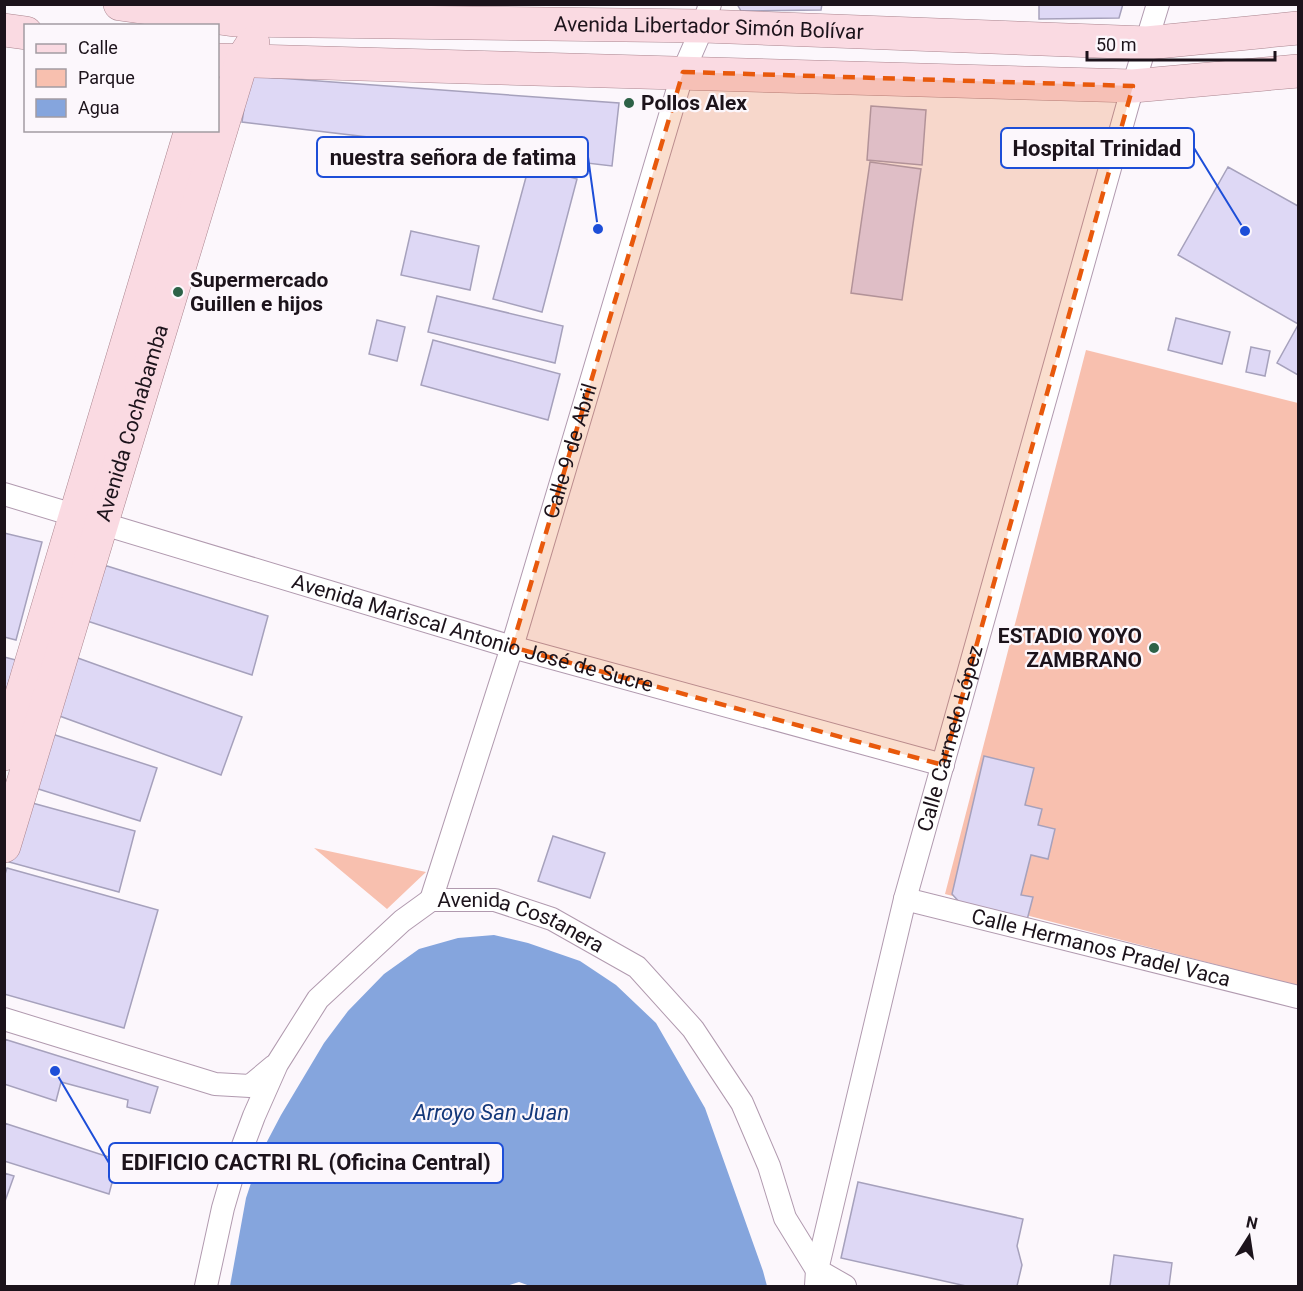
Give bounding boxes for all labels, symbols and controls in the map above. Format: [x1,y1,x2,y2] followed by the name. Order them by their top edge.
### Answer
[554,12,864,44] street label: Avenida Libertador Simón Bolívar
[24,24,219,132] legend
[1087,24,1274,62] scale bar
[1096,34,1136,55] text: 50 m
[78,37,118,58] text: Calle
[78,67,135,88] text: Parque
[641,91,747,115] place label: Pollos Alex
[622,96,636,110] marker: Pollos Alex
[78,97,120,118] text: Agua
[1001,128,1194,168] callout: Hospital Trinidad
[1013,136,1181,161] text: Hospital Trinidad
[317,137,588,177] callout: nuestra señora de fatima
[330,145,577,170] text: nuestra señora de fatima
[190,268,329,316] place label: Supermercado Guillen e hijos
[171,285,185,299] marker: Supermercado Guillen e hijos
[91,322,173,524] street label: Avenida Cochabamba
[539,381,602,522] street label: Calle 9 de Abril
[289,569,656,697] street label: Avenida Mariscal Antonio José de Sucre
[998,624,1142,672] place label: ESTADIO YOYO ZAMBRANO
[1147,641,1161,655] marker: ESTADIO YOYO ZAMBRANO
[912,643,988,834] street label: Calle Carmelo López
[437,888,608,958] street label: Avenida Costanera
[969,904,1233,992] street label: Calle Hermanos Pradel Vaca
[412,1100,569,1125] water label: Arroyo San Juan
[109,1143,503,1183] callout: EDIFICIO CACTRI RL (Oficina Central)
[121,1150,491,1175] text: EDIFICIO CACTRI RL (Oficina Central)
[1219,1207,1279,1267] north arrow
[1245,1212,1260,1233] text: N

